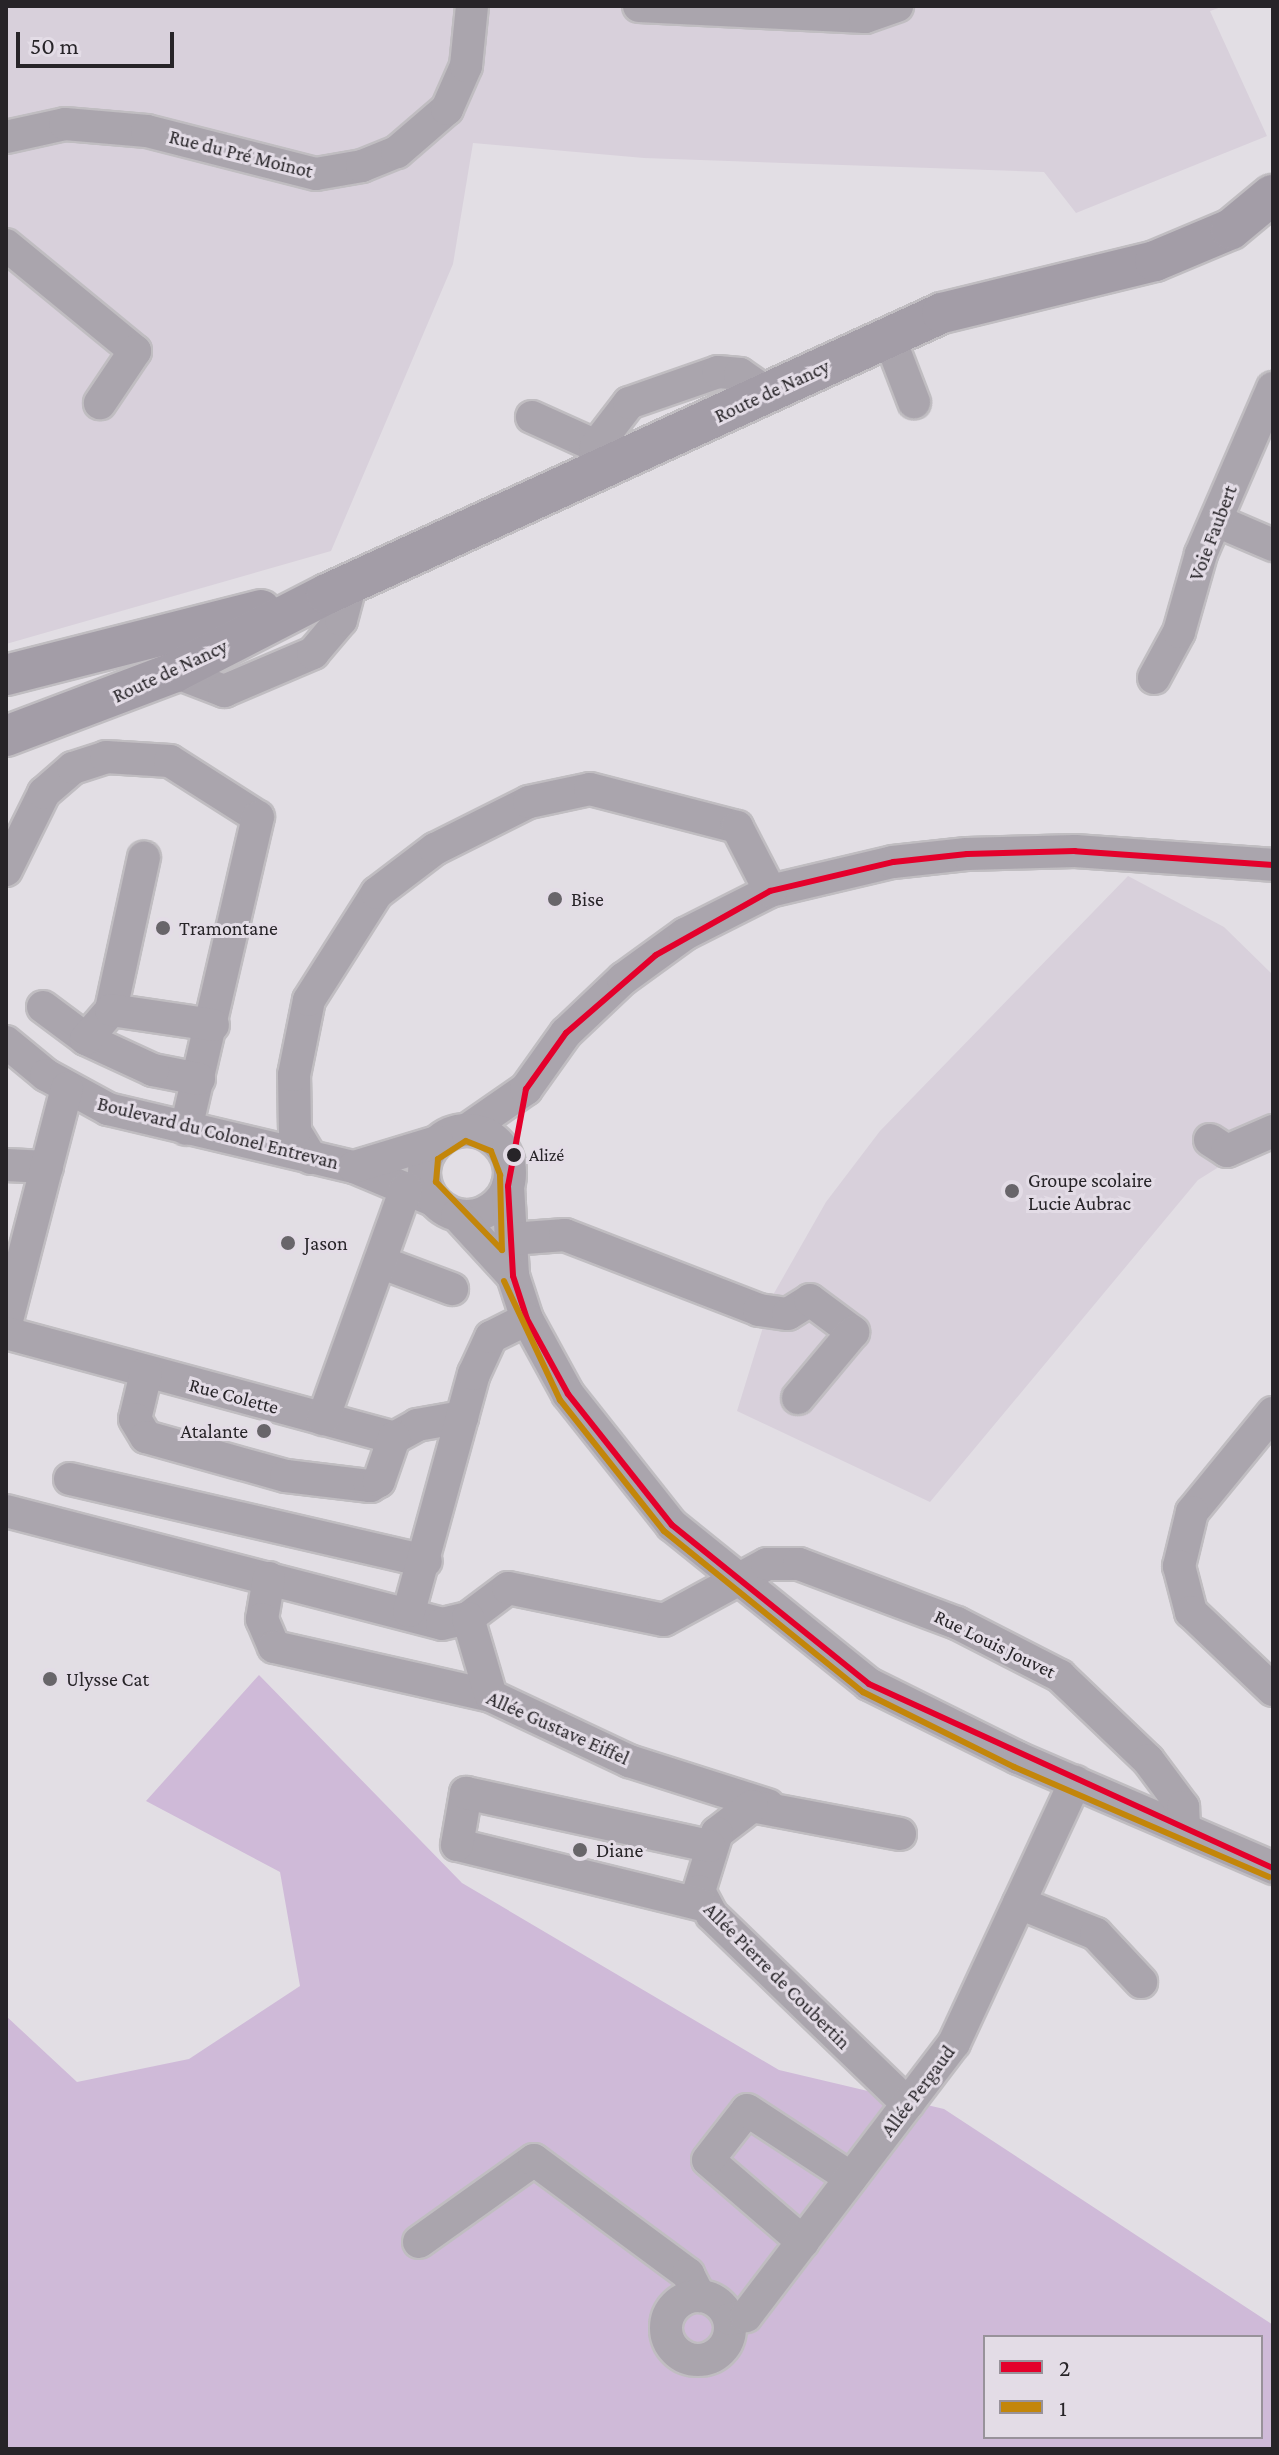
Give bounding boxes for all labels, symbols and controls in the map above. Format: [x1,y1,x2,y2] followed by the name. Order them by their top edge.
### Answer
[20,16,178,66] scale bar
[30,32,79,59] text: 50 m
[167,125,315,183] street label: Rue du Pré Moinot
[711,354,833,428] street label: Route de Nancy
[1184,482,1242,584] street label: Voie Faubert
[109,634,231,708] street label: Route de Nancy
[571,887,604,911] place label: Bise
[546,890,564,908] marker: Bise
[179,916,278,940] place label: Tramontane
[154,919,172,937] marker: Tramontane
[95,1091,341,1175] street label: Boulevard du Colonel Entrevan
[529,1144,564,1166] place label: Alizé
[506,1147,522,1163] marker: Alizé
[1028,1168,1152,1215] place label: Groupe scolaire Lucie Aubrac
[1003,1182,1021,1200] marker: Groupe scolaire Lucie Aubrac
[304,1231,348,1255] place label: Jason
[279,1234,297,1252] marker: Jason
[187,1373,281,1419] street label: Rue Colette
[181,1419,248,1443] place label: Atalante
[255,1422,273,1440] marker: Atalante
[930,1604,1060,1684] street label: Rue Louis Jouvet
[66,1667,149,1691] place label: Ulysse Cat
[41,1670,59,1688] marker: Ulysse Cat
[483,1686,633,1770] street label: Allée Gustave Eiffel
[596,1838,643,1862] place label: Diane
[571,1841,589,1859] marker: Diane
[699,1898,855,2054] street label: Allée Pierre de Coubertin
[876,2041,960,2141] street label: Allée Pergaud
[983,2335,1263,2439] legend
[1059,2354,1070,2381] text: 2
[1059,2394,1067,2421] text: 1

